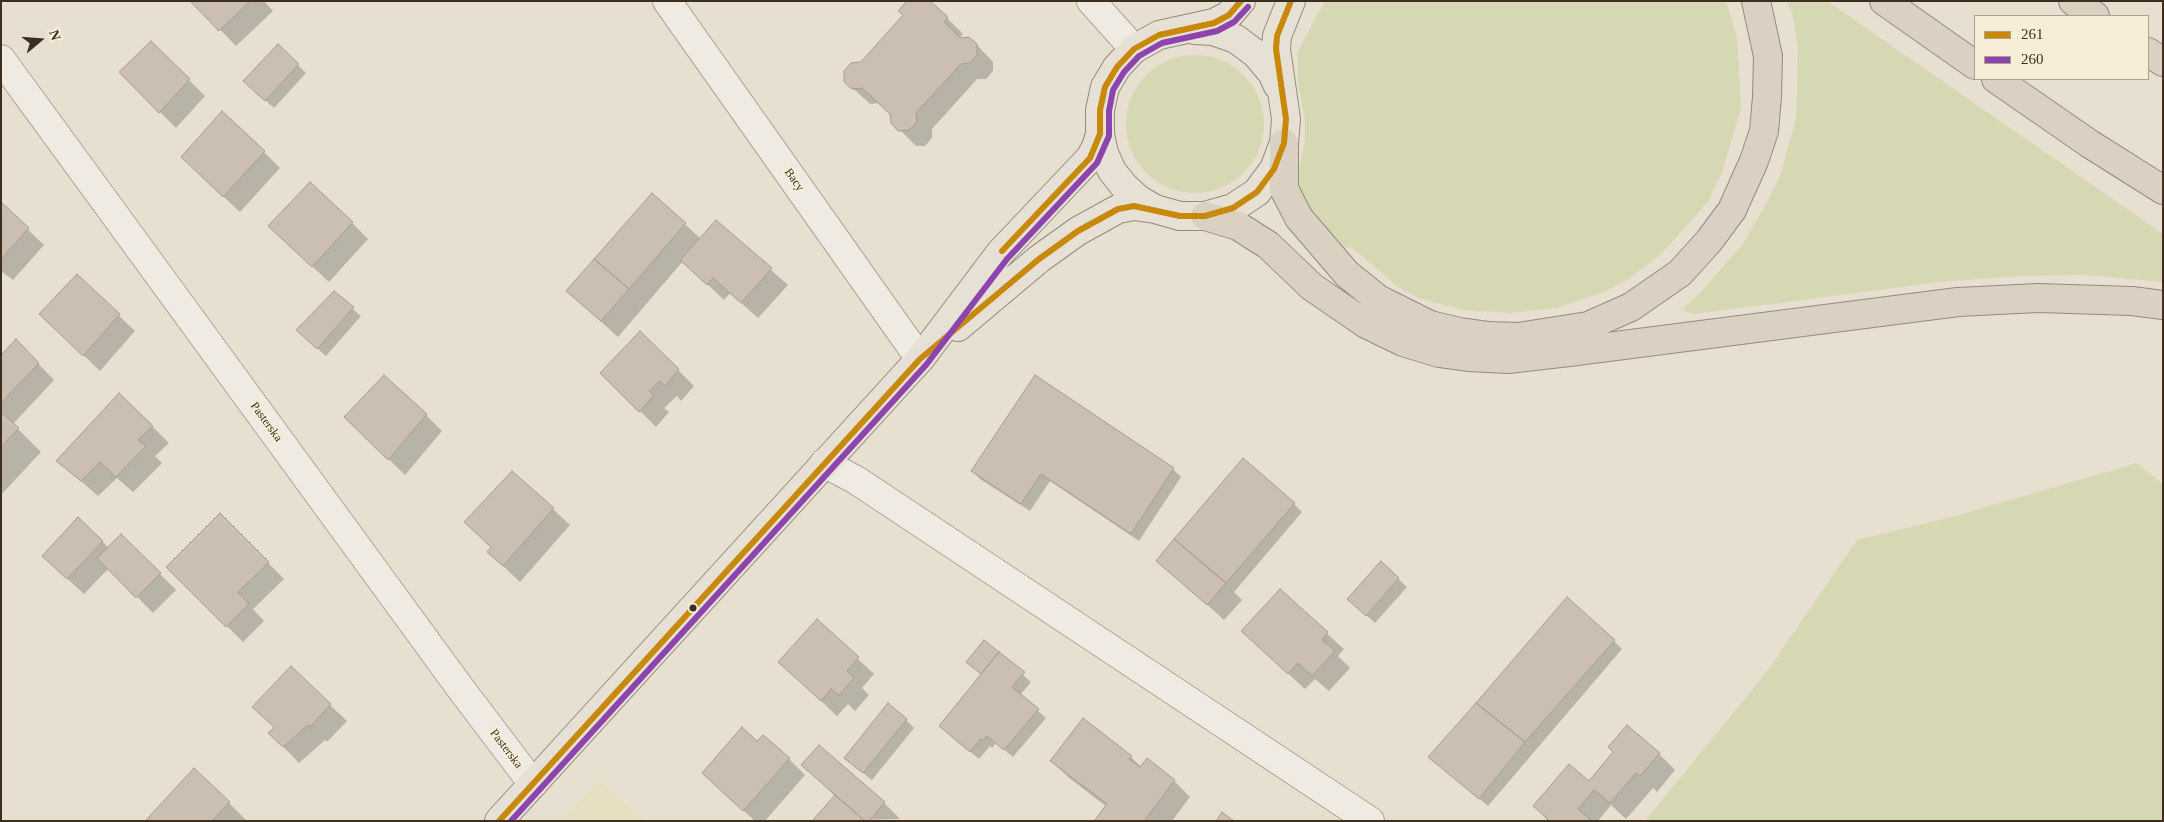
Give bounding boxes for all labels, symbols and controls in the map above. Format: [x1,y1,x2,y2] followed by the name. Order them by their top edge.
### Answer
[15,15,65,65] north arrow
[1974,15,2149,80] legend
[2021,26,2044,42] text: 261
[46,28,63,42] text: N
[2021,51,2044,67] text: 260
[781,166,807,194] street label: Bacy
[247,399,285,445] street label: Pasterska
[688,603,698,613] unlabelled marker
[487,727,525,771] street label: Pasterska

